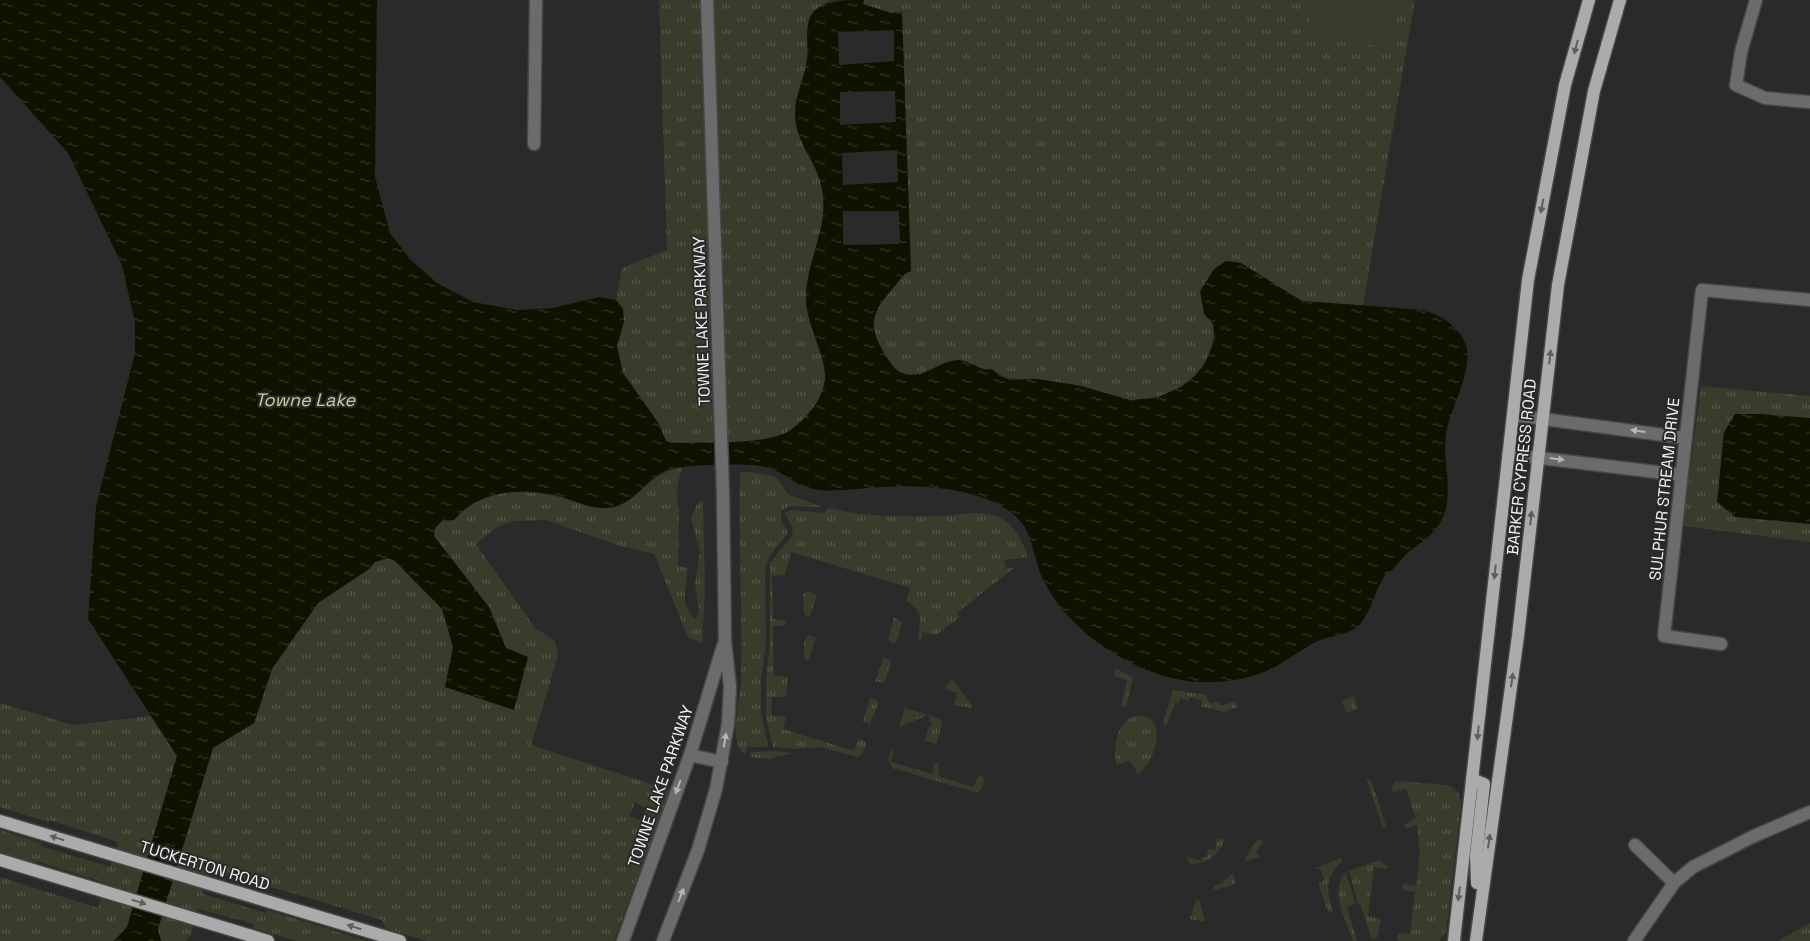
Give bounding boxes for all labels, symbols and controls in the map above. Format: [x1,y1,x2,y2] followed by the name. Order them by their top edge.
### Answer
[1571,40,1579,55] one-way arrow
[1538,198,1546,214] one-way arrow
[688,236,715,406] street label: TOWNE LAKE PARKWAY
[1546,349,1554,365] one-way arrow
[1502,378,1541,556] street label: BARKER CYPRESS ROAD
[255,388,357,411] water label: Towne Lake
[1644,397,1685,581] street label: SULPHUR STREAM DRIVE
[1629,427,1645,435] one-way arrow
[1549,455,1565,463] one-way arrow
[1527,510,1535,526] one-way arrow
[1491,564,1499,580] one-way arrow
[1508,671,1516,687] one-way arrow
[623,702,698,870] street label: TOWNE LAKE PARKWAY
[1473,725,1481,741] one-way arrow
[722,731,730,747] one-way arrow
[674,780,682,795] one-way arrow
[1485,832,1493,848] one-way arrow
[50,833,65,841] one-way arrow
[137,836,272,895] street label: TUCKERTON ROAD
[1455,887,1463,903] one-way arrow
[677,888,685,903] one-way arrow
[132,899,147,907] one-way arrow
[346,922,361,930] one-way arrow

